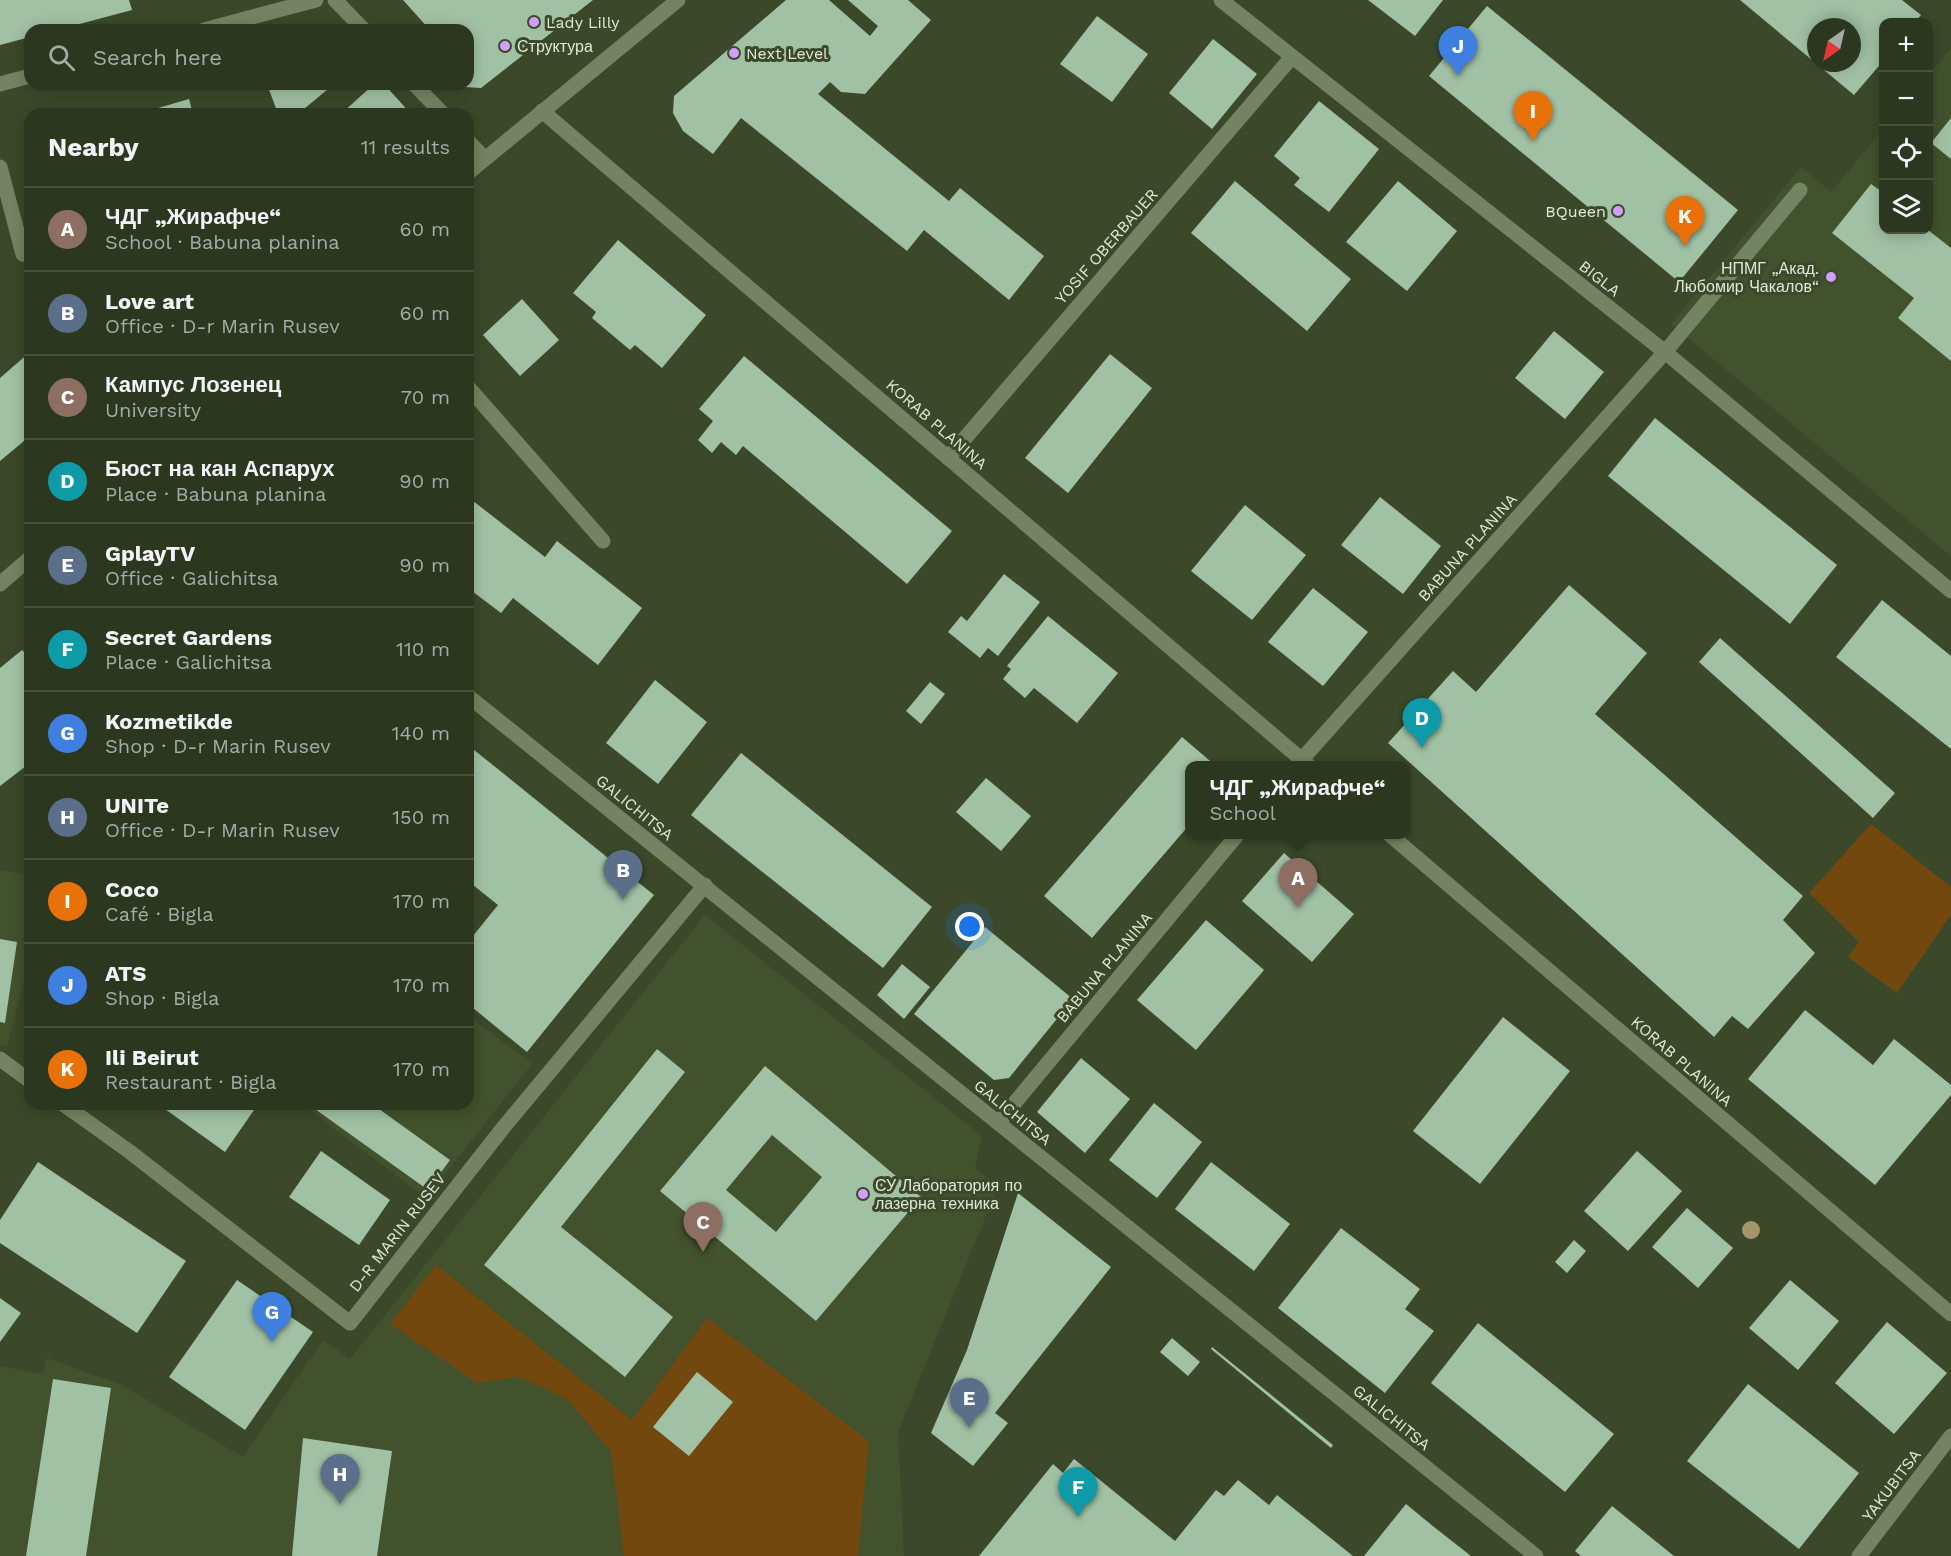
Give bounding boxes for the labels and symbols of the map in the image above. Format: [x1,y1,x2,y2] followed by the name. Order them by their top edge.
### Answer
[546,13,620,32] place label: Lady Lilly
[527,15,541,29] marker: Lady Lilly
[1807,18,1861,72] north arrow
[1438,26,1478,76] pin: J
[517,37,593,56] place label: Структура
[498,39,512,53] marker: Структура
[746,44,828,63] place label: Next Level
[727,46,741,60] marker: Next Level
[1514,92,1552,141] pin: I
[1051,185,1162,308] street label: YOSIF OBERBAUER
[1666,196,1704,246] pin: K
[1545,202,1606,221] place label: BQueen
[1611,204,1625,218] marker: BQueen
[1575,256,1624,301] street label: BIGLA
[1674,259,1819,296] place label: НПМГ „Акад. Любомир Чакалов“
[1824,270,1838,284] marker: НПМГ „Акад. Любомир Чакалов“
[882,375,991,474] street label: KORAB PLANINA
[1414,489,1521,605] street label: BABUNA PLANINA
[1402,698,1442,748] pin: D
[592,771,677,845] street label: GALICHITSA
[604,850,642,900] pin: B
[1278,858,1318,908] pin: A
[1053,908,1156,1026] street label: BABUNA PLANINA
[955,912,984,941] your location
[1627,1012,1736,1111] street label: KORAB PLANINA
[970,1076,1055,1150] street label: GALICHITSA
[345,1169,450,1295] street label: D-R MARIN RUSEV
[875,1176,1022,1213] place label: СУ Лаборатория по лазерна техника
[856,1187,870,1201] marker: СУ Лаборатория по лазерна техника
[684,1202,722,1252] pin: C
[252,1292,292,1342] pin: G
[950,1378,988,1428] pin: E
[1349,1381,1434,1455] street label: GALICHITSA
[1858,1445,1925,1525] street label: YAKUBITSA
[320,1454,360,1504] pin: H
[1058,1468,1098,1517] pin: F

